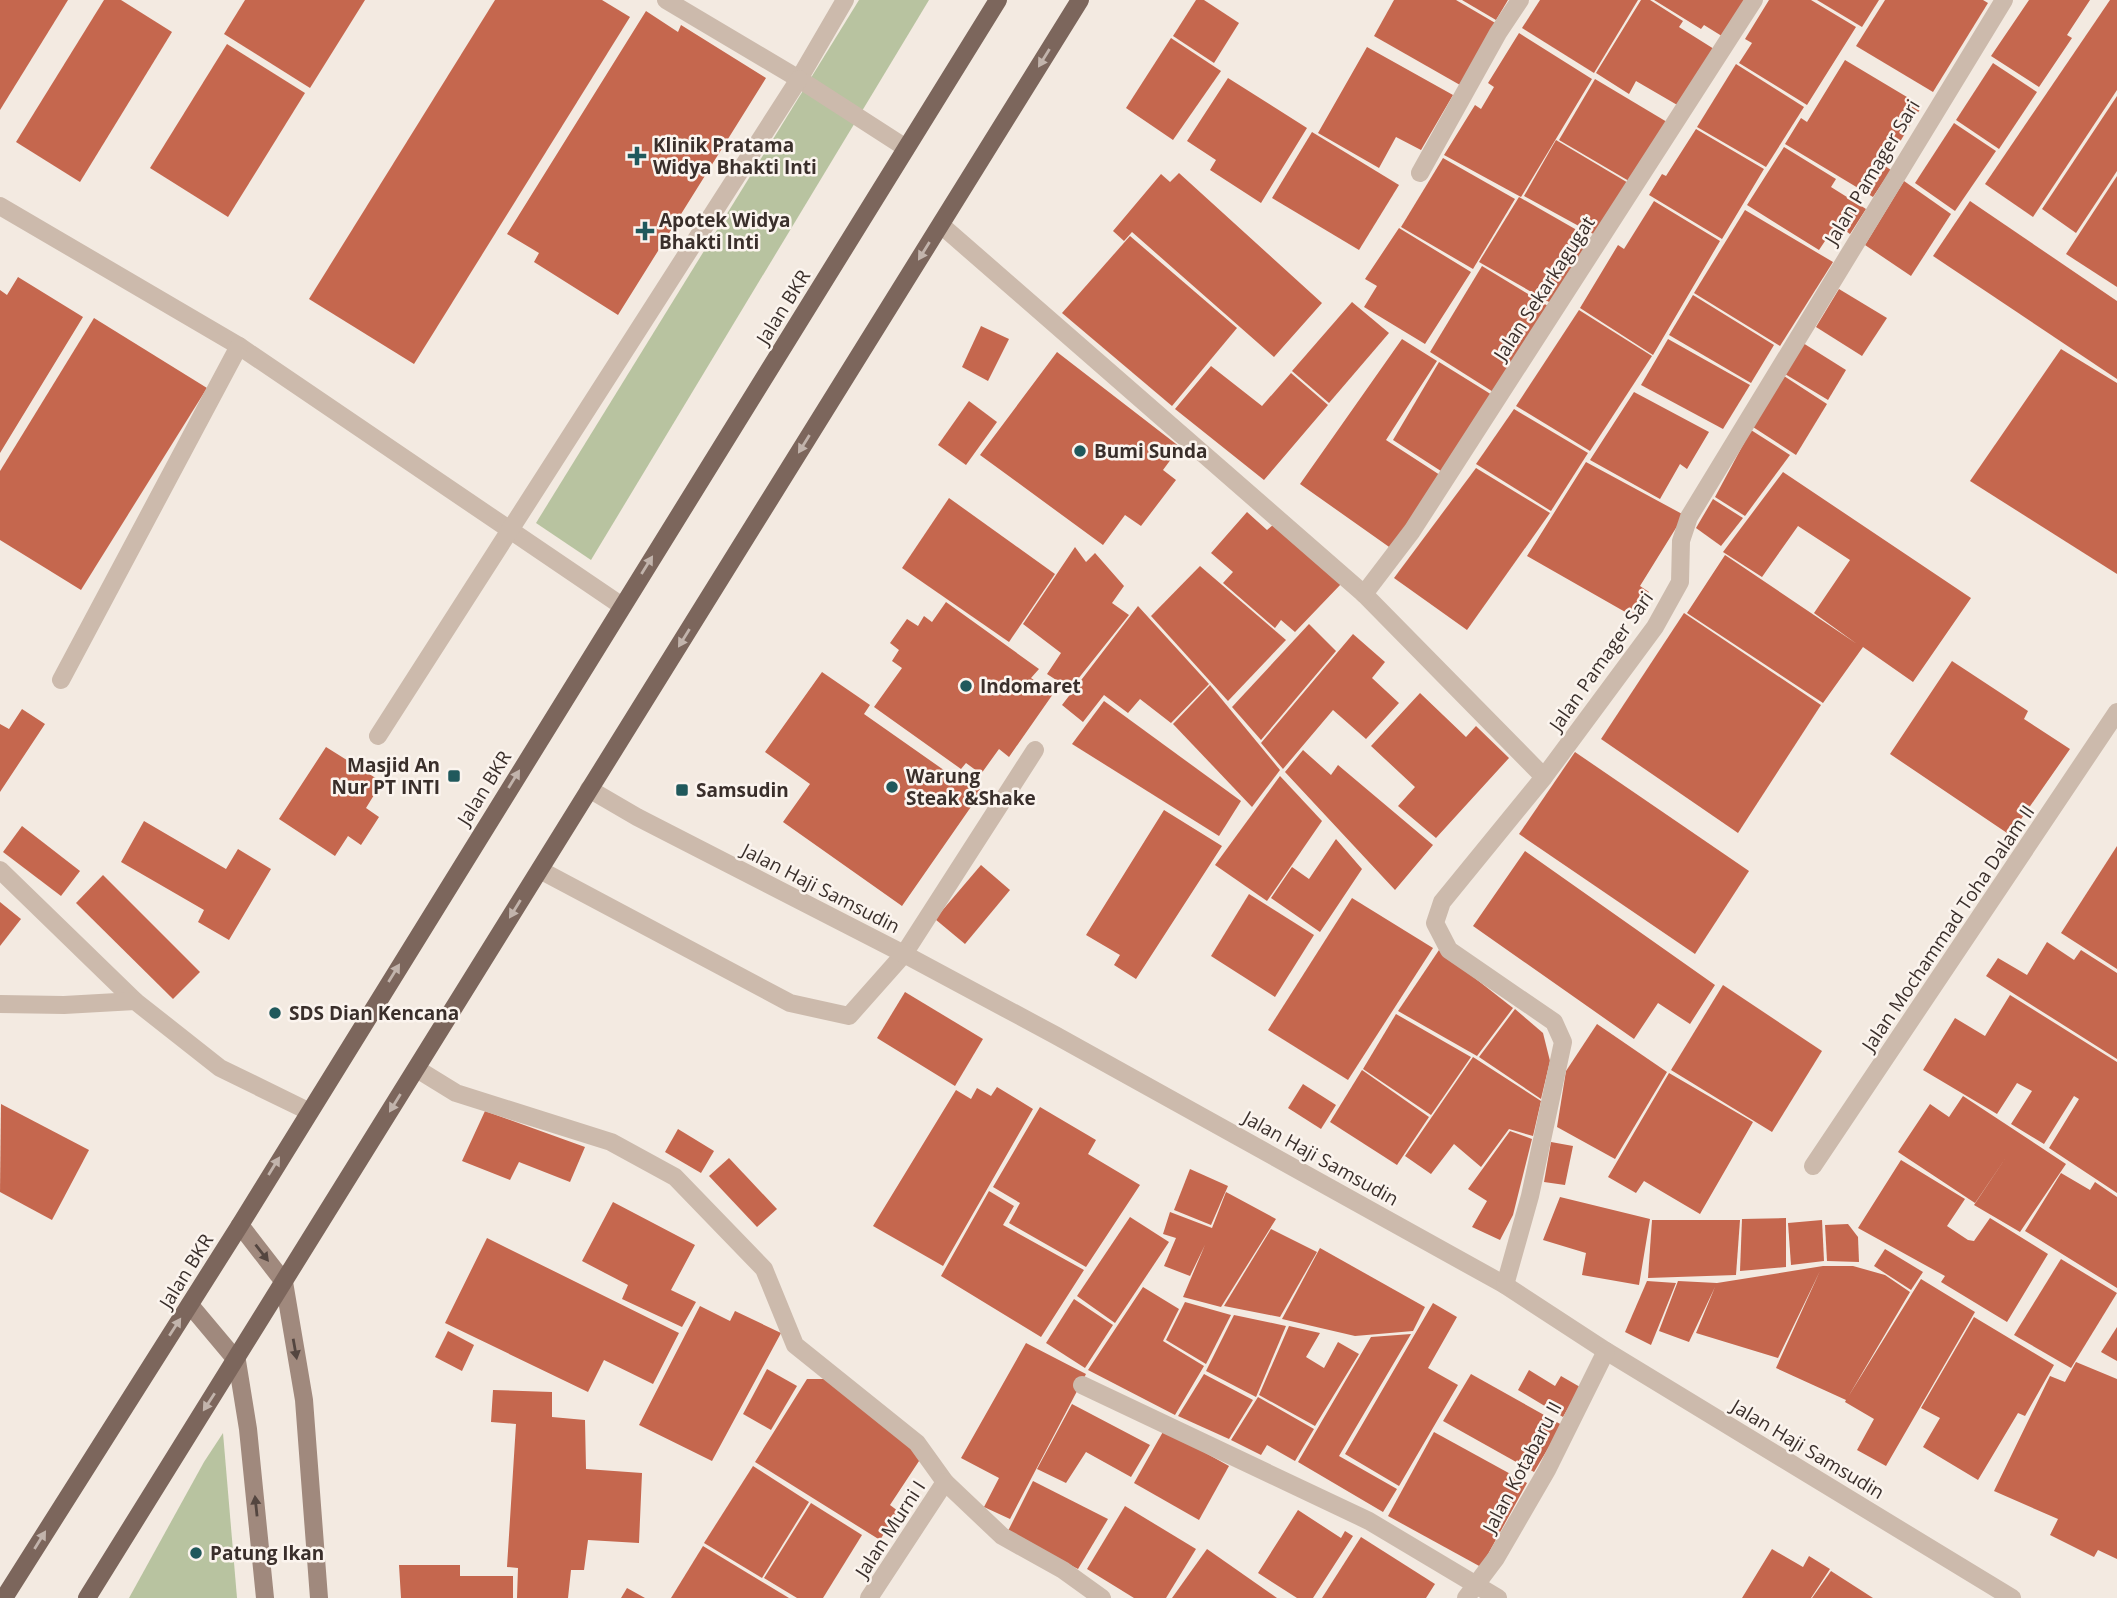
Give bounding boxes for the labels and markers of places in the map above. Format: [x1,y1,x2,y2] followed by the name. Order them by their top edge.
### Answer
[653,132,817,180] place label: Klinik Pratama Widya Bhakti Inti
[627,146,647,166] marker: Klinik Pratama Widya Bhakti Inti
[659,207,791,255] place label: Apotek Widya Bhakti Inti
[637,223,653,239] marker: Apotek Widya Bhakti Inti
[1094,438,1208,464] place label: Bumi Sunda
[1072,443,1088,459] marker: Bumi Sunda
[980,673,1081,699] place label: Indomaret
[958,678,974,694] marker: Indomaret
[332,752,440,800] place label: Masjid An Nur PT INTI
[906,763,1036,811] place label: Warung Steak &Shake
[446,768,462,784] marker: Masjid An Nur PT INTI
[696,777,789,803] place label: Samsudin
[884,779,900,795] marker: Warung Steak &Shake
[674,782,690,798] marker: Samsudin
[289,1000,459,1026] place label: SDS Dian Kencana
[267,1005,283,1021] marker: SDS Dian Kencana
[210,1540,324,1566] place label: Patung Ikan
[188,1545,204,1561] marker: Patung Ikan

